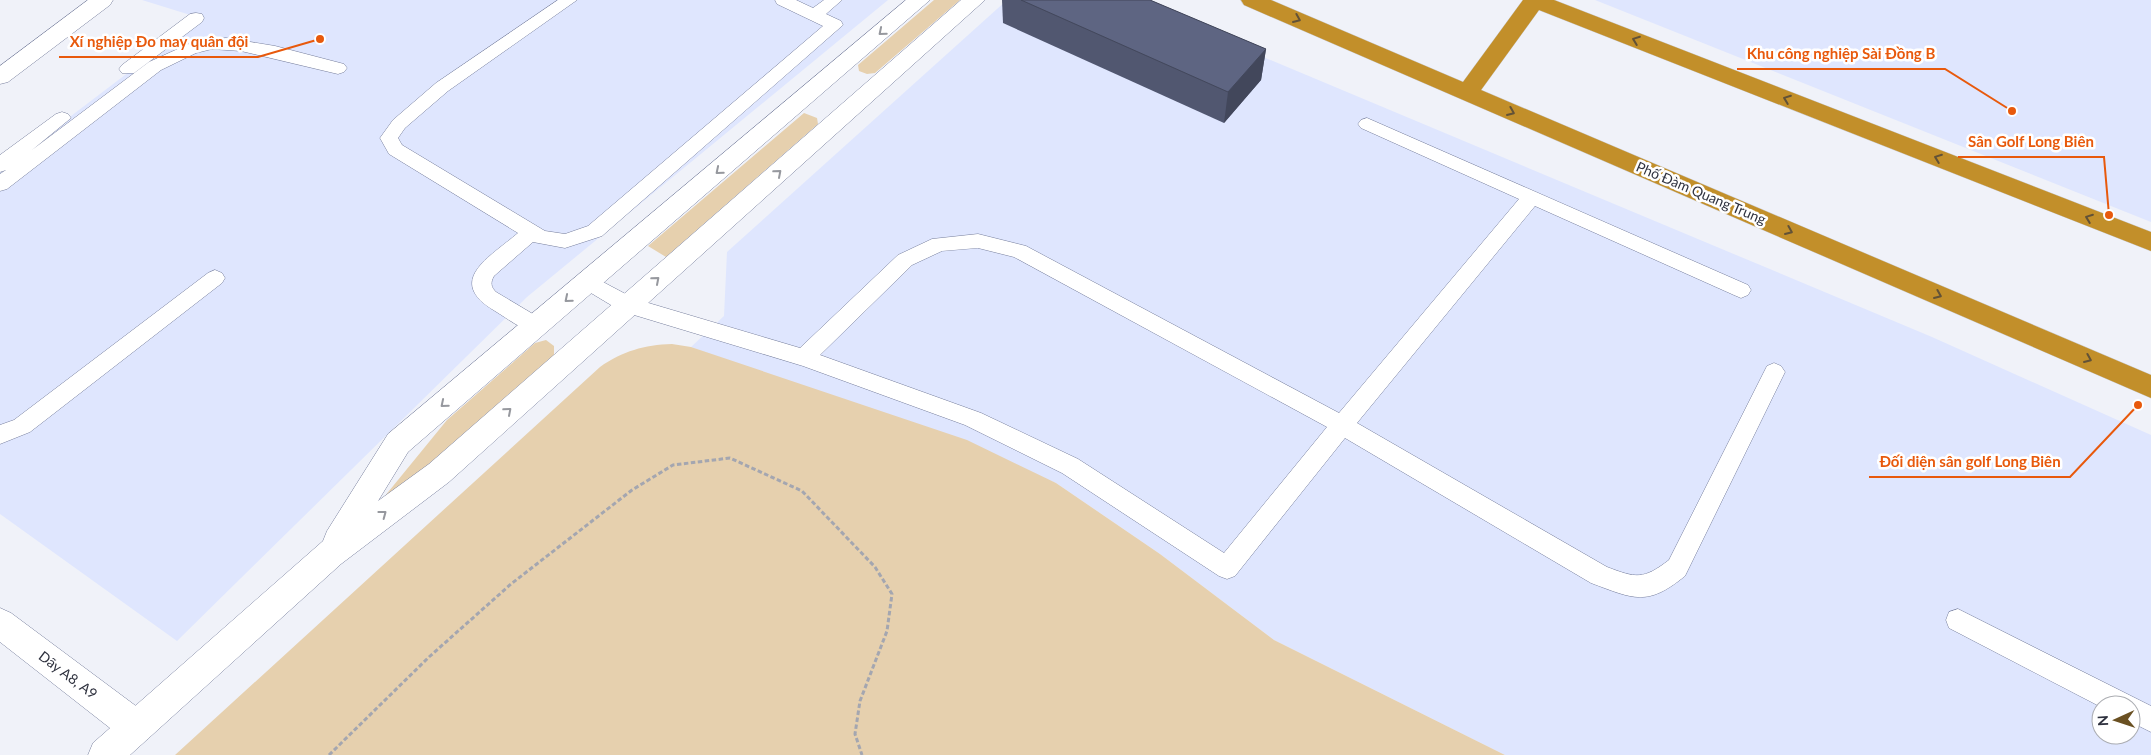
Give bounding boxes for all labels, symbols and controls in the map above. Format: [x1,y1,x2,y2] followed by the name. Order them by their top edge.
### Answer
[1292,13,1301,24] one-way arrow
[879,26,888,35] one-way arrow
[59,27,258,57] callout: Xí nghiệp Đo may quân đội
[70,32,249,50] text: Xí nghiệp Đo may quân đội
[1632,35,1640,45] one-way arrow
[1737,39,1945,69] callout: Khu công nghiệp Sài Đồng B
[1747,44,1935,62] text: Khu công nghiệp Sài Đồng B
[1783,95,1792,105] one-way arrow
[1506,105,1515,116] one-way arrow
[1958,127,2104,157] callout: Sân Golf Long Biên
[1968,132,2094,150] text: Sân Golf Long Biên
[1934,154,1943,165] one-way arrow
[1634,158,1769,228] street label: Phố Đàm Quang Trung
[715,165,724,174] one-way arrow
[772,170,781,179] one-way arrow
[2085,214,2094,224] one-way arrow
[1784,225,1793,236] one-way arrow
[651,277,660,286] one-way arrow
[1934,290,1942,300] one-way arrow
[565,293,574,302] one-way arrow
[2083,353,2092,364] one-way arrow
[441,399,450,408] one-way arrow
[503,408,512,417] one-way arrow
[1869,447,2070,477] callout: Đối diện sân golf Long Biên
[1879,452,2061,470] text: Đối diện sân golf Long Biên
[377,512,386,520] one-way arrow
[36,647,101,702] street label: Dãy A8, A9
[2091,695,2141,745] north arrow
[2094,715,2111,727] text: N

